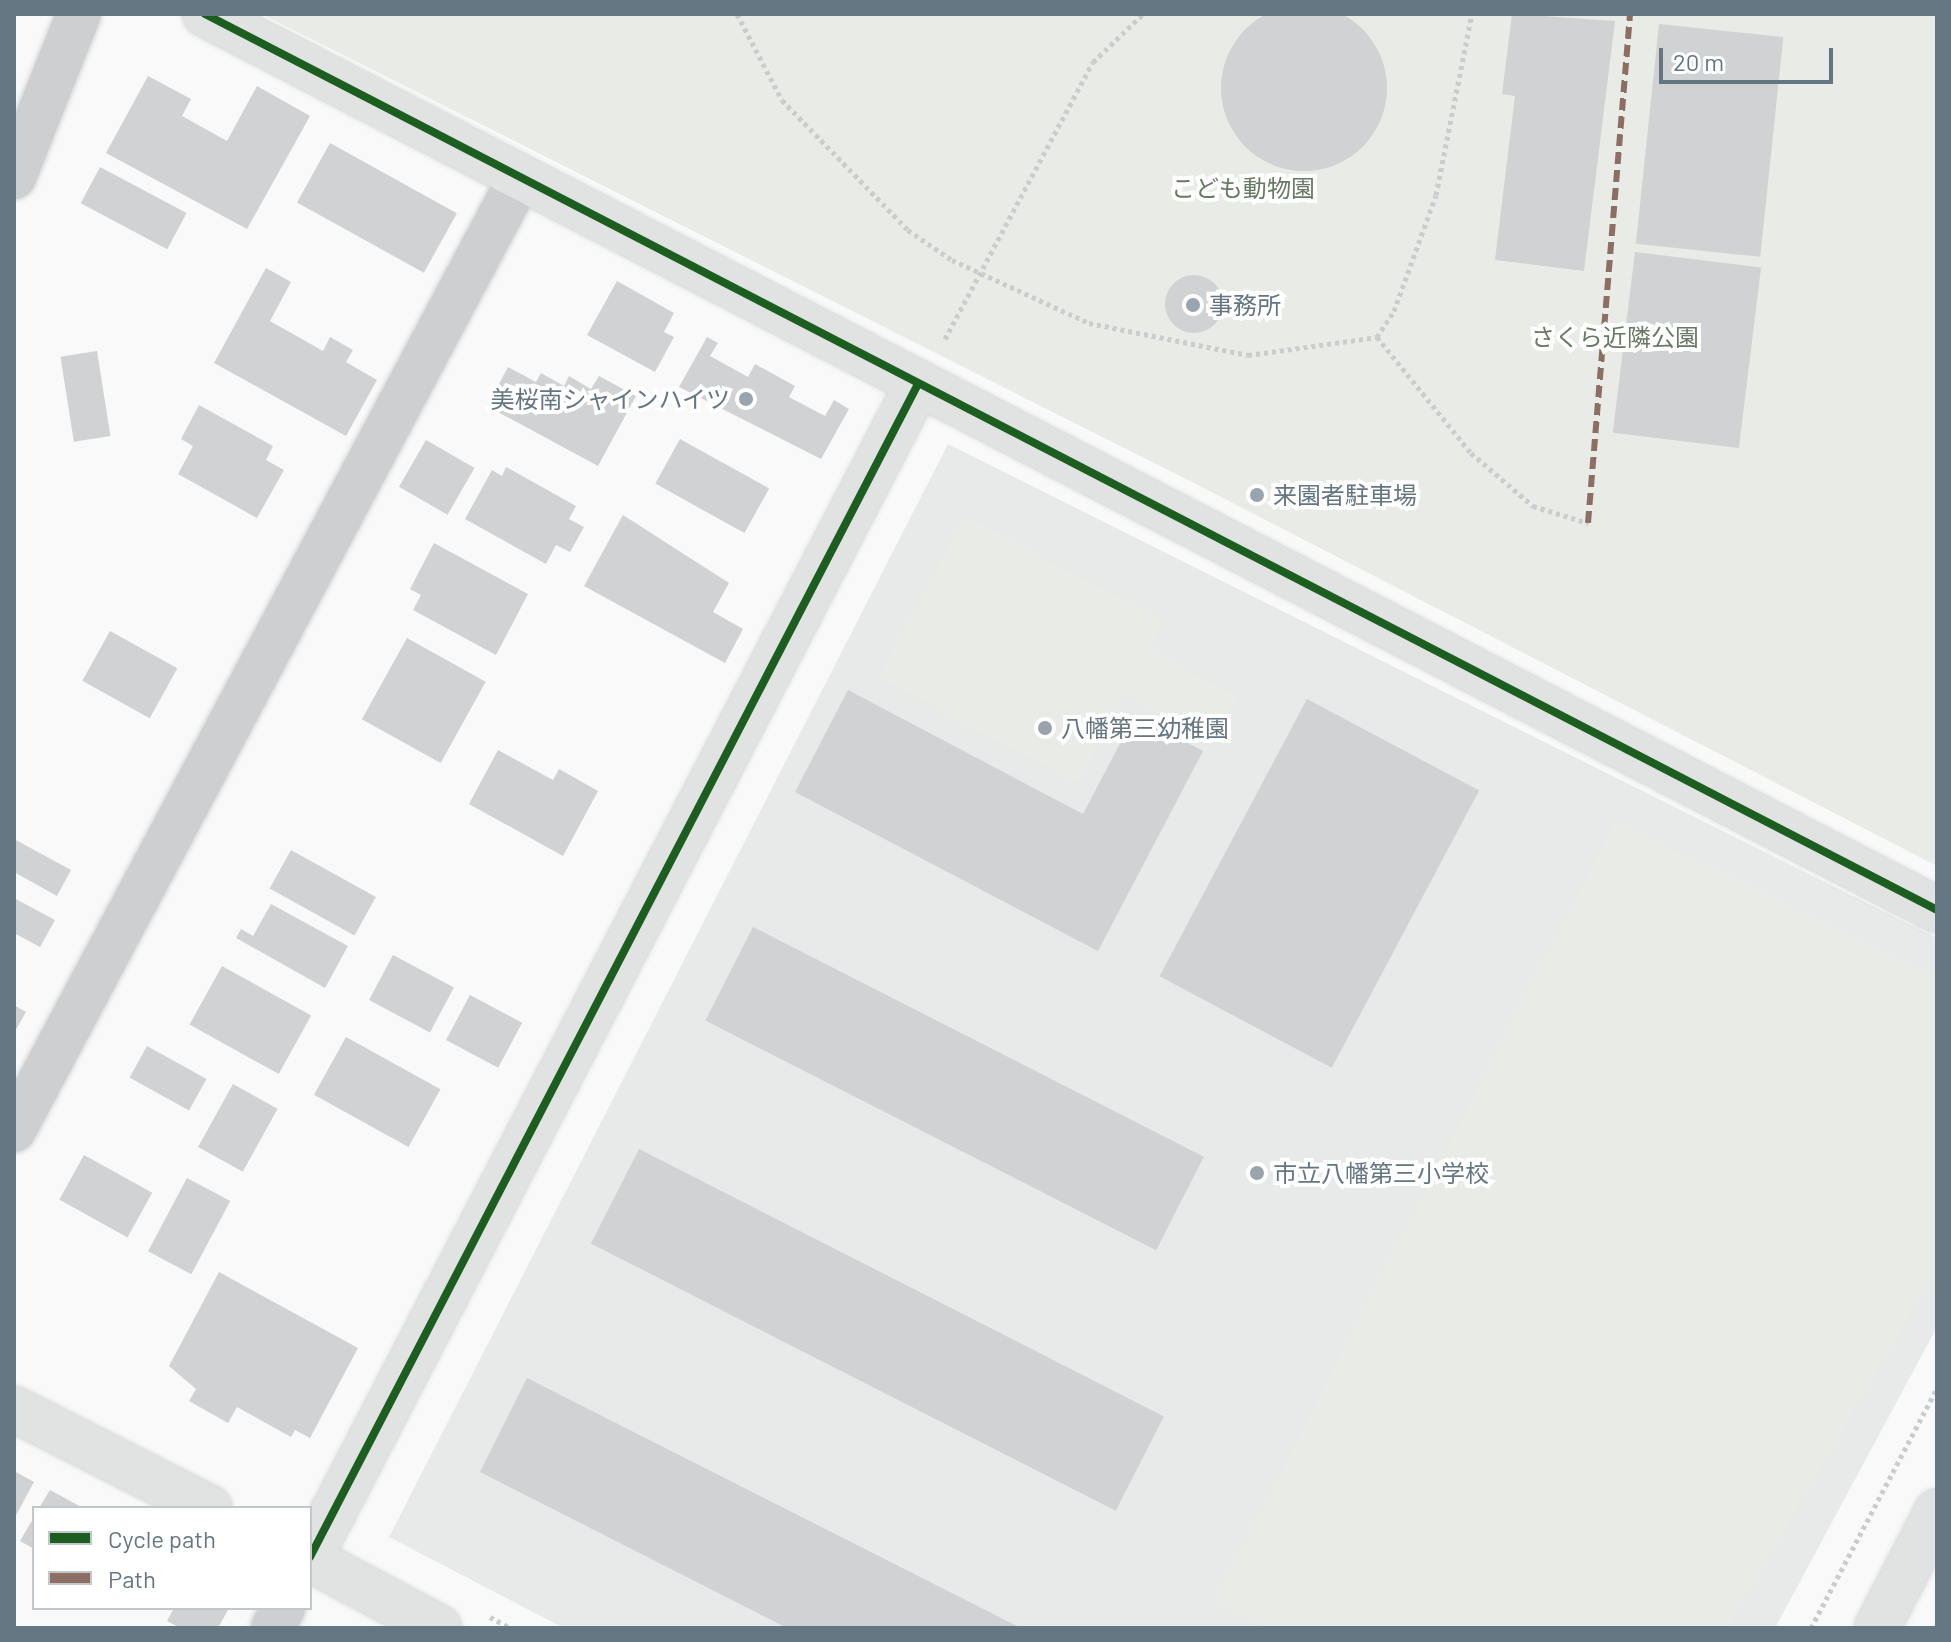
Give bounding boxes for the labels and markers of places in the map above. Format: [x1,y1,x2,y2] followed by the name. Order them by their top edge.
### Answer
[1209,291,1281,319] place label: 事務所
[1184,296,1202,314] marker: 事務所
[490,385,730,413] place label: 美桜南シャインハイツ
[737,390,755,408] marker: 美桜南シャインハイツ
[1273,481,1417,509] place label: 来園者駐車場
[1248,486,1266,504] marker: 来園者駐車場
[1061,714,1229,742] place label: 八幡第三幼稚園
[1036,719,1054,737] marker: 八幡第三幼稚園
[1273,1159,1489,1187] place label: 市立八幡第三小学校
[1248,1164,1266,1182] marker: 市立八幡第三小学校

